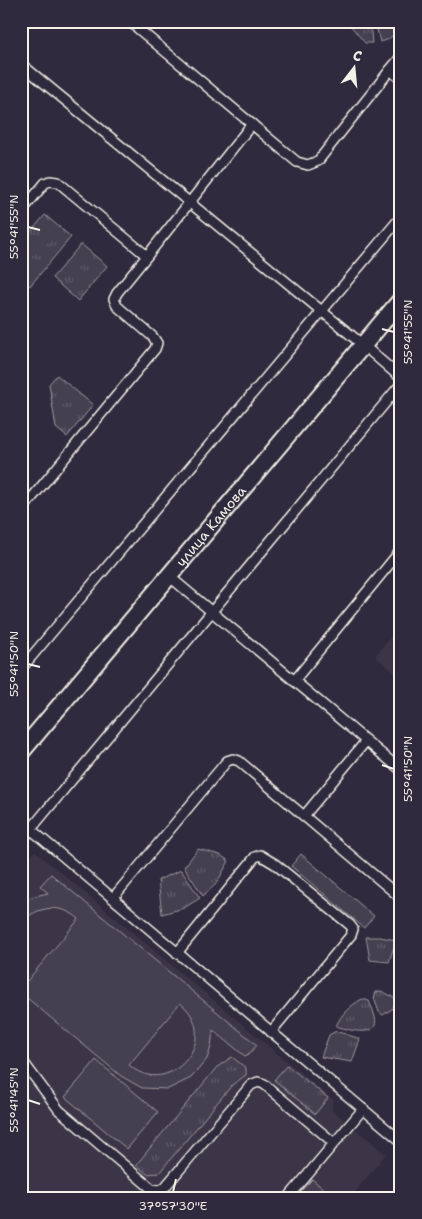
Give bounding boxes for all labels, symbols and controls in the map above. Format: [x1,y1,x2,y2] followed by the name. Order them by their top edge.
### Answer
[330,42,380,92] north arrow
[351,46,364,65] text: С
[6,195,22,259] text: 55°41'55"N
[400,300,416,364] text: 55°41'55"N
[172,482,250,570] street label: улица Камова
[6,631,22,697] text: 55°41'50"N
[400,736,416,802] text: 55°41'50"N
[6,1067,22,1133] text: 55°41'45"N
[139,1198,207,1214] text: 37°57'30"E

